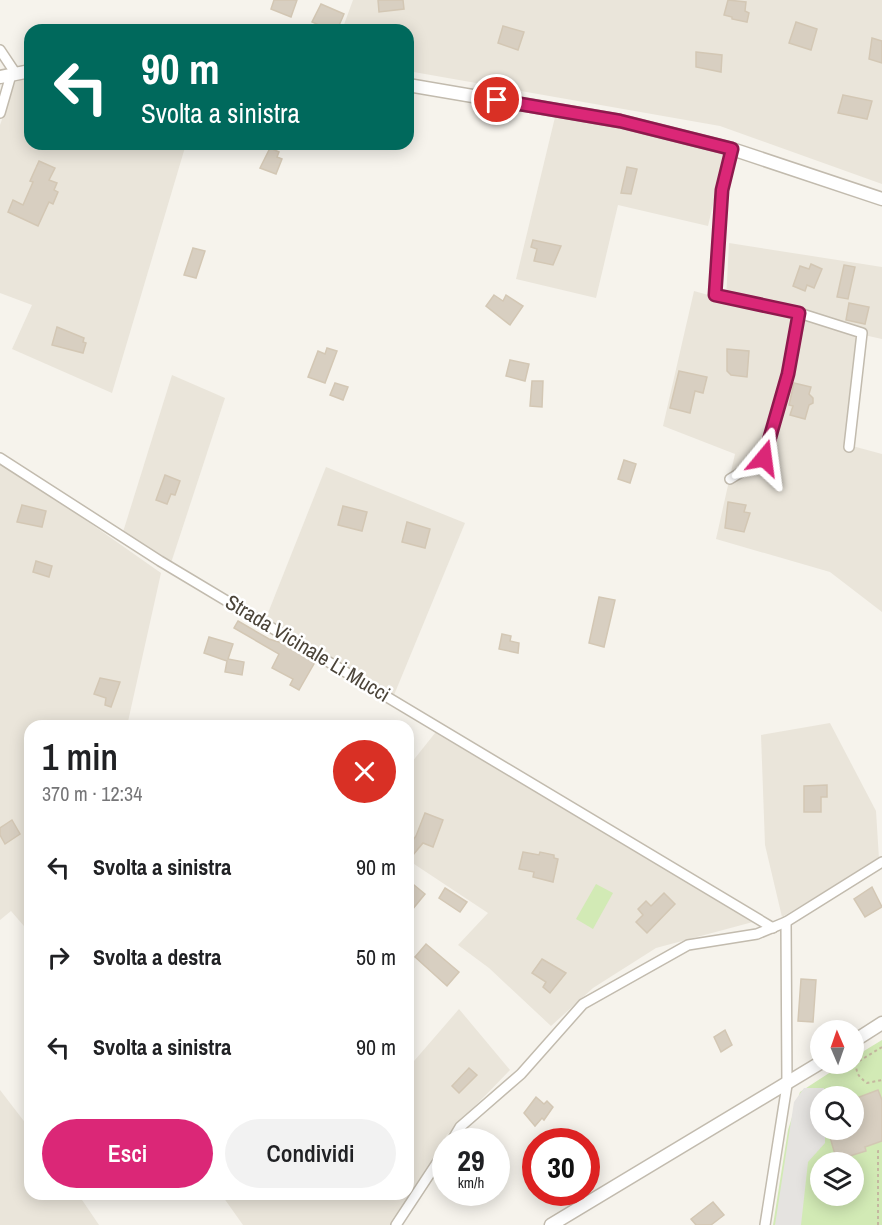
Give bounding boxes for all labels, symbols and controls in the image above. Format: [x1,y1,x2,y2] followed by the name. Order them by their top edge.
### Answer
[141,41,220,97] text: 90 m
[42,48,120,126] icon: left
[471,74,522,125] pin
[480,83,513,116] icon: arrive
[141,95,300,131] text: Svolta a sinistra
[732,426,796,490] position arrow
[220,587,396,709] street label: Strada Vicinale Li Mucci
[42,733,118,781] text: 1 min
[333,740,396,803] button: close
[42,780,142,807] text: 370 m · 12:34
[42,851,75,884] icon: left
[93,852,231,882] text: Svolta a sinistra
[356,852,396,882] text: 90 m
[42,941,75,974] icon: right
[93,942,221,972] text: Svolta a destra
[356,942,396,972] text: 50 m
[810,1020,864,1074] north arrow
[810,1020,864,1206] map controls
[42,1031,75,1064] icon: left
[93,1032,231,1062] text: Svolta a sinistra
[356,1032,396,1062] text: 90 m
[810,1086,864,1140] button: search
[42,1119,213,1188] button: Esci
[225,1119,396,1188] button: Condividi
[522,1128,600,1206] speed limit sign: 30
[457,1140,485,1180] text: 29
[810,1152,864,1206] button: layers
[458,1172,484,1193] text: km/h

